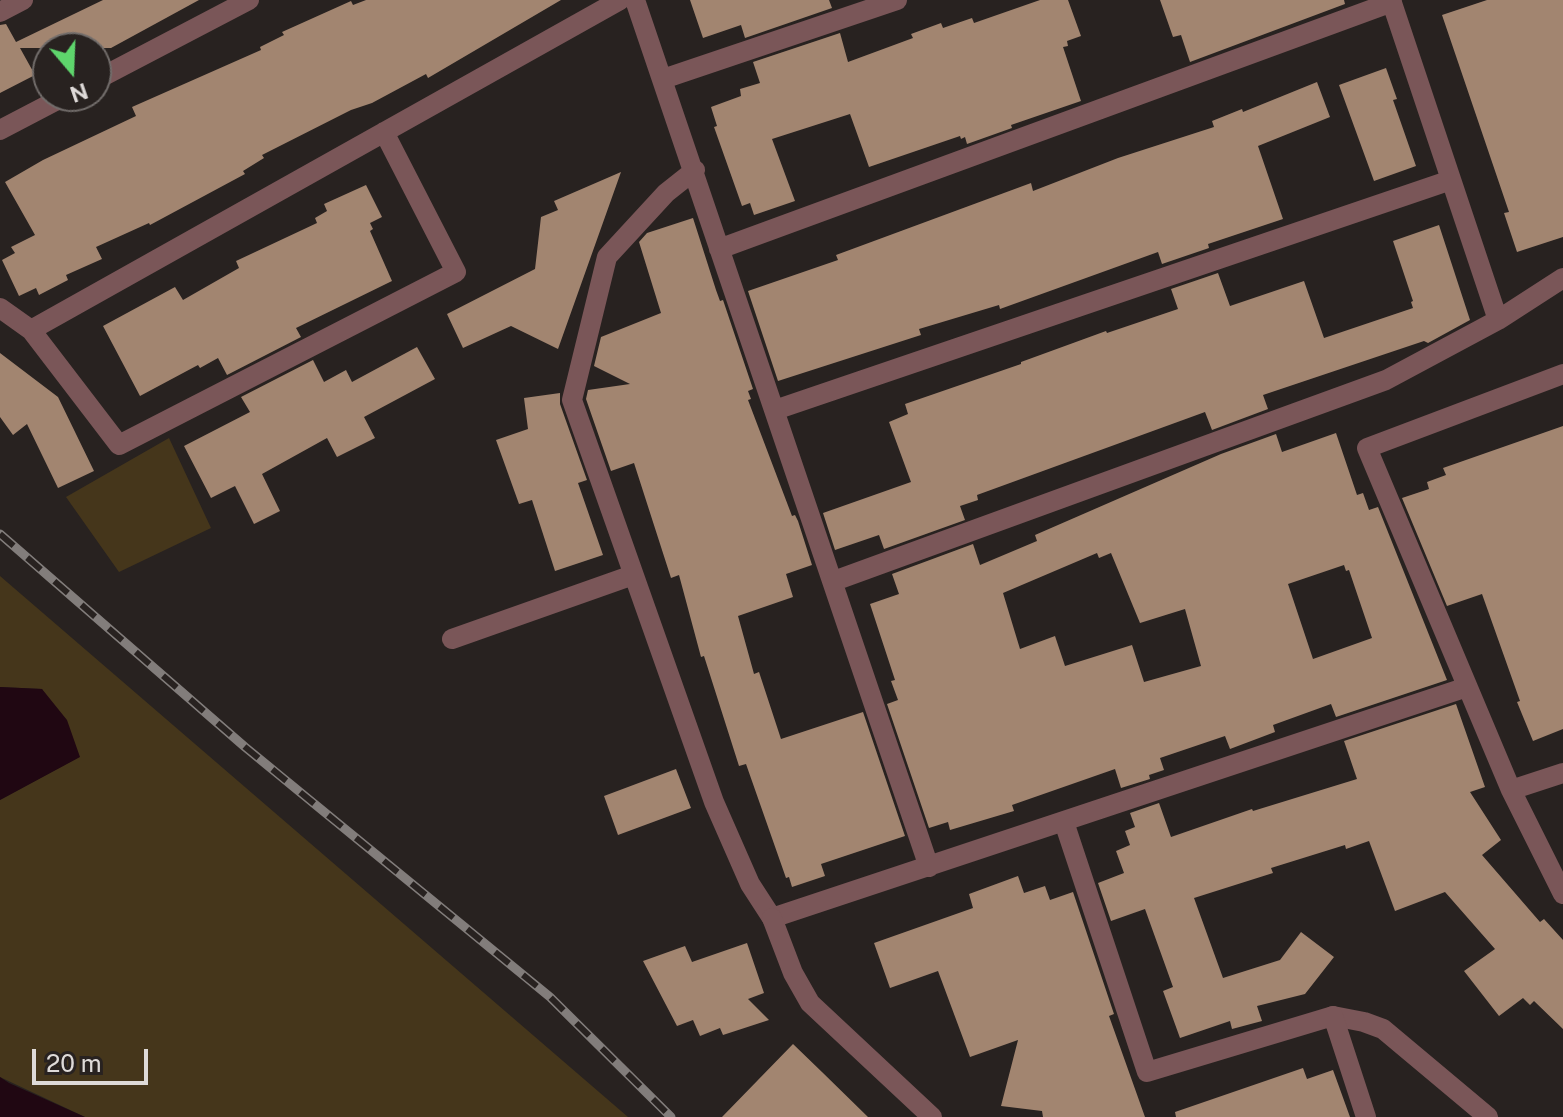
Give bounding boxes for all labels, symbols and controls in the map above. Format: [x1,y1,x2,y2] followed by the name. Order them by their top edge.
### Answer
[32,32,112,112] north arrow
[67,78,92,108] text: N
[36,1033,152,1083] scale bar
[46,1049,102,1077] text: 20 m

